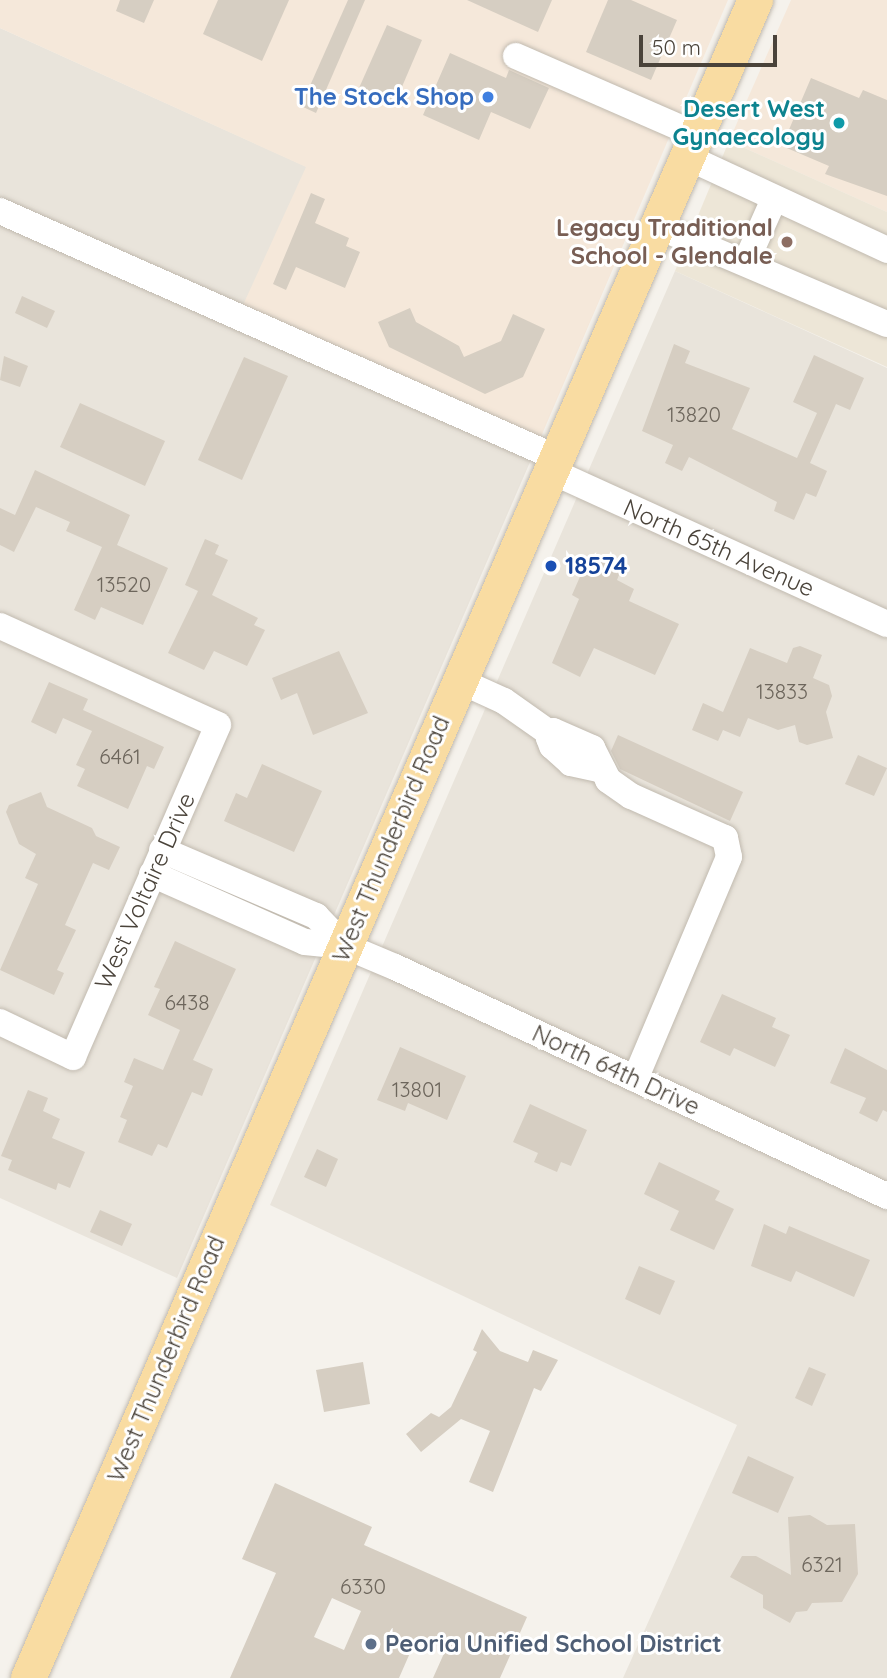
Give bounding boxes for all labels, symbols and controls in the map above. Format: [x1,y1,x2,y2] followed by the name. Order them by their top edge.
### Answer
[642,21,780,65] scale bar
[652,34,701,60] text: 50 m
[294,83,474,111] place label: The Stock Shop
[480,89,496,105] marker: The Stock Shop
[673,95,825,151] place label: Desert West Gynaecology
[831,115,847,131] marker: Desert West Gynaecology
[556,214,773,270] place label: Legacy Traditional School - Glendale
[779,234,795,250] marker: Legacy Traditional School - Glendale
[667,401,721,427] house number: 13820
[619,493,819,603] street label: North 65th Avenue
[565,552,628,580] place label: 18574
[543,558,559,574] marker: 18574
[97,571,151,597] house number: 13520
[756,678,808,704] house number: 13833
[326,712,456,966] street label: West Thunderbird Road
[99,743,141,769] house number: 6461
[89,788,201,994] street label: West Voltaire Drive
[164,989,210,1015] house number: 6438
[528,1019,704,1121] street label: North 64th Drive
[392,1076,442,1102] house number: 13801
[101,1232,231,1486] street label: West Thunderbird Road
[801,1551,843,1577] house number: 6321
[340,1573,386,1599] house number: 6330
[385,1630,722,1658] place label: Peoria Unified School District
[363,1636,379,1652] marker: Peoria Unified School District

